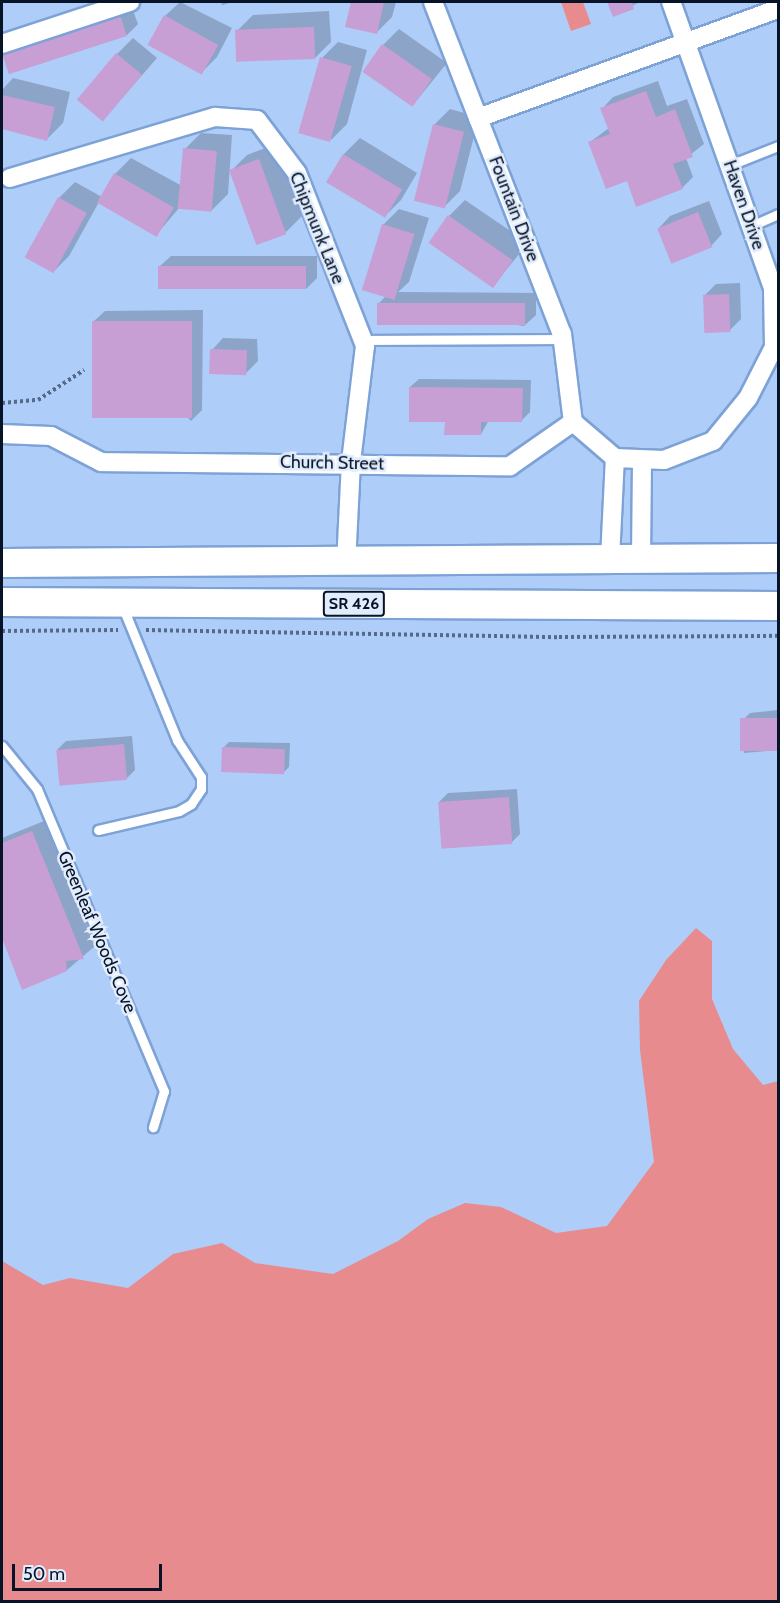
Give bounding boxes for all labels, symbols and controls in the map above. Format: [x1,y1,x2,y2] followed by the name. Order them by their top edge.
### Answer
[484,153,544,265] street label: Fountain Drive
[719,157,769,253] street label: Haven Drive
[285,169,349,287] street label: Chipmunk Lane
[280,451,384,475] street label: Church Street
[322,591,386,617] road number: SR 426
[53,848,141,1016] street label: Greenleaf Woods Cove
[15,1552,165,1590] scale bar
[23,1563,65,1585] text: 50 m

